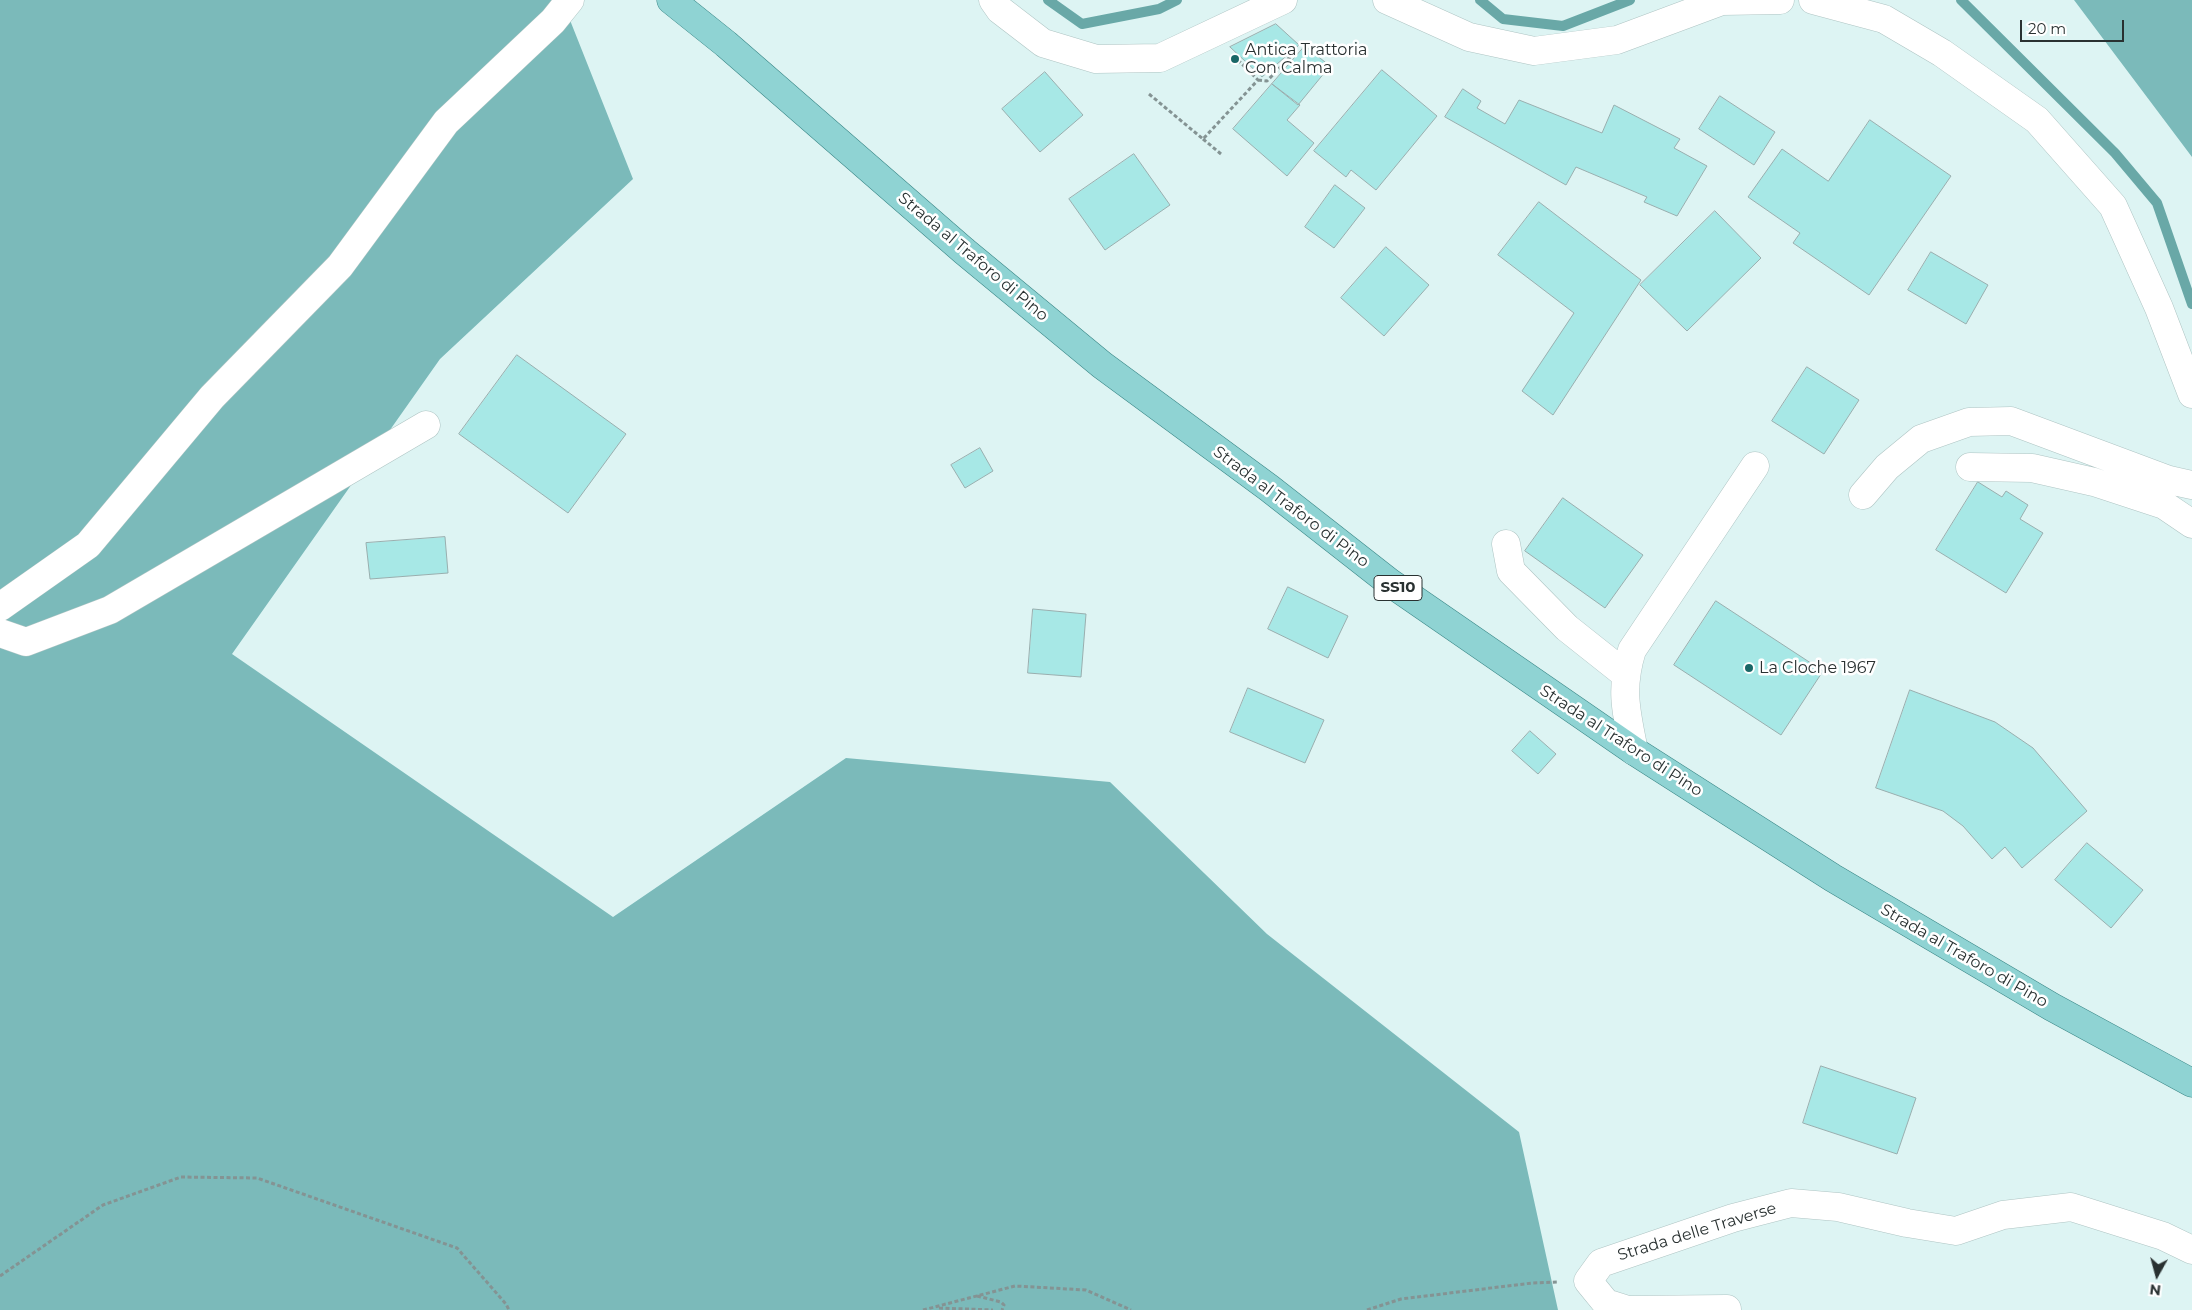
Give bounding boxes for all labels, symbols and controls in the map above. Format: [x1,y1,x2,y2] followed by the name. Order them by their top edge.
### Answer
[2022,10,2126,42] scale bar
[2028,19,2066,38] text: 20 m
[1245,40,1367,78] place label: Antica Trattoria Con Calma
[1229,53,1241,65] marker: Antica Trattoria Con Calma
[894,189,1052,325] street label: Strada al Traforo di Pino
[1209,442,1373,572] street label: Strada al Traforo di Pino
[1374,576,1422,600] road number: SS10
[1759,658,1876,678] place label: La Cloche 1967
[1743,662,1755,674] marker: La Cloche 1967
[1536,681,1706,801] street label: Strada al Traforo di Pino
[1877,900,2051,1012] street label: Strada al Traforo di Pino
[1615,1199,1779,1265] street label: Strada delle Traverse
[2132,1250,2182,1300] north arrow
[2148,1280,2162,1300] text: N

